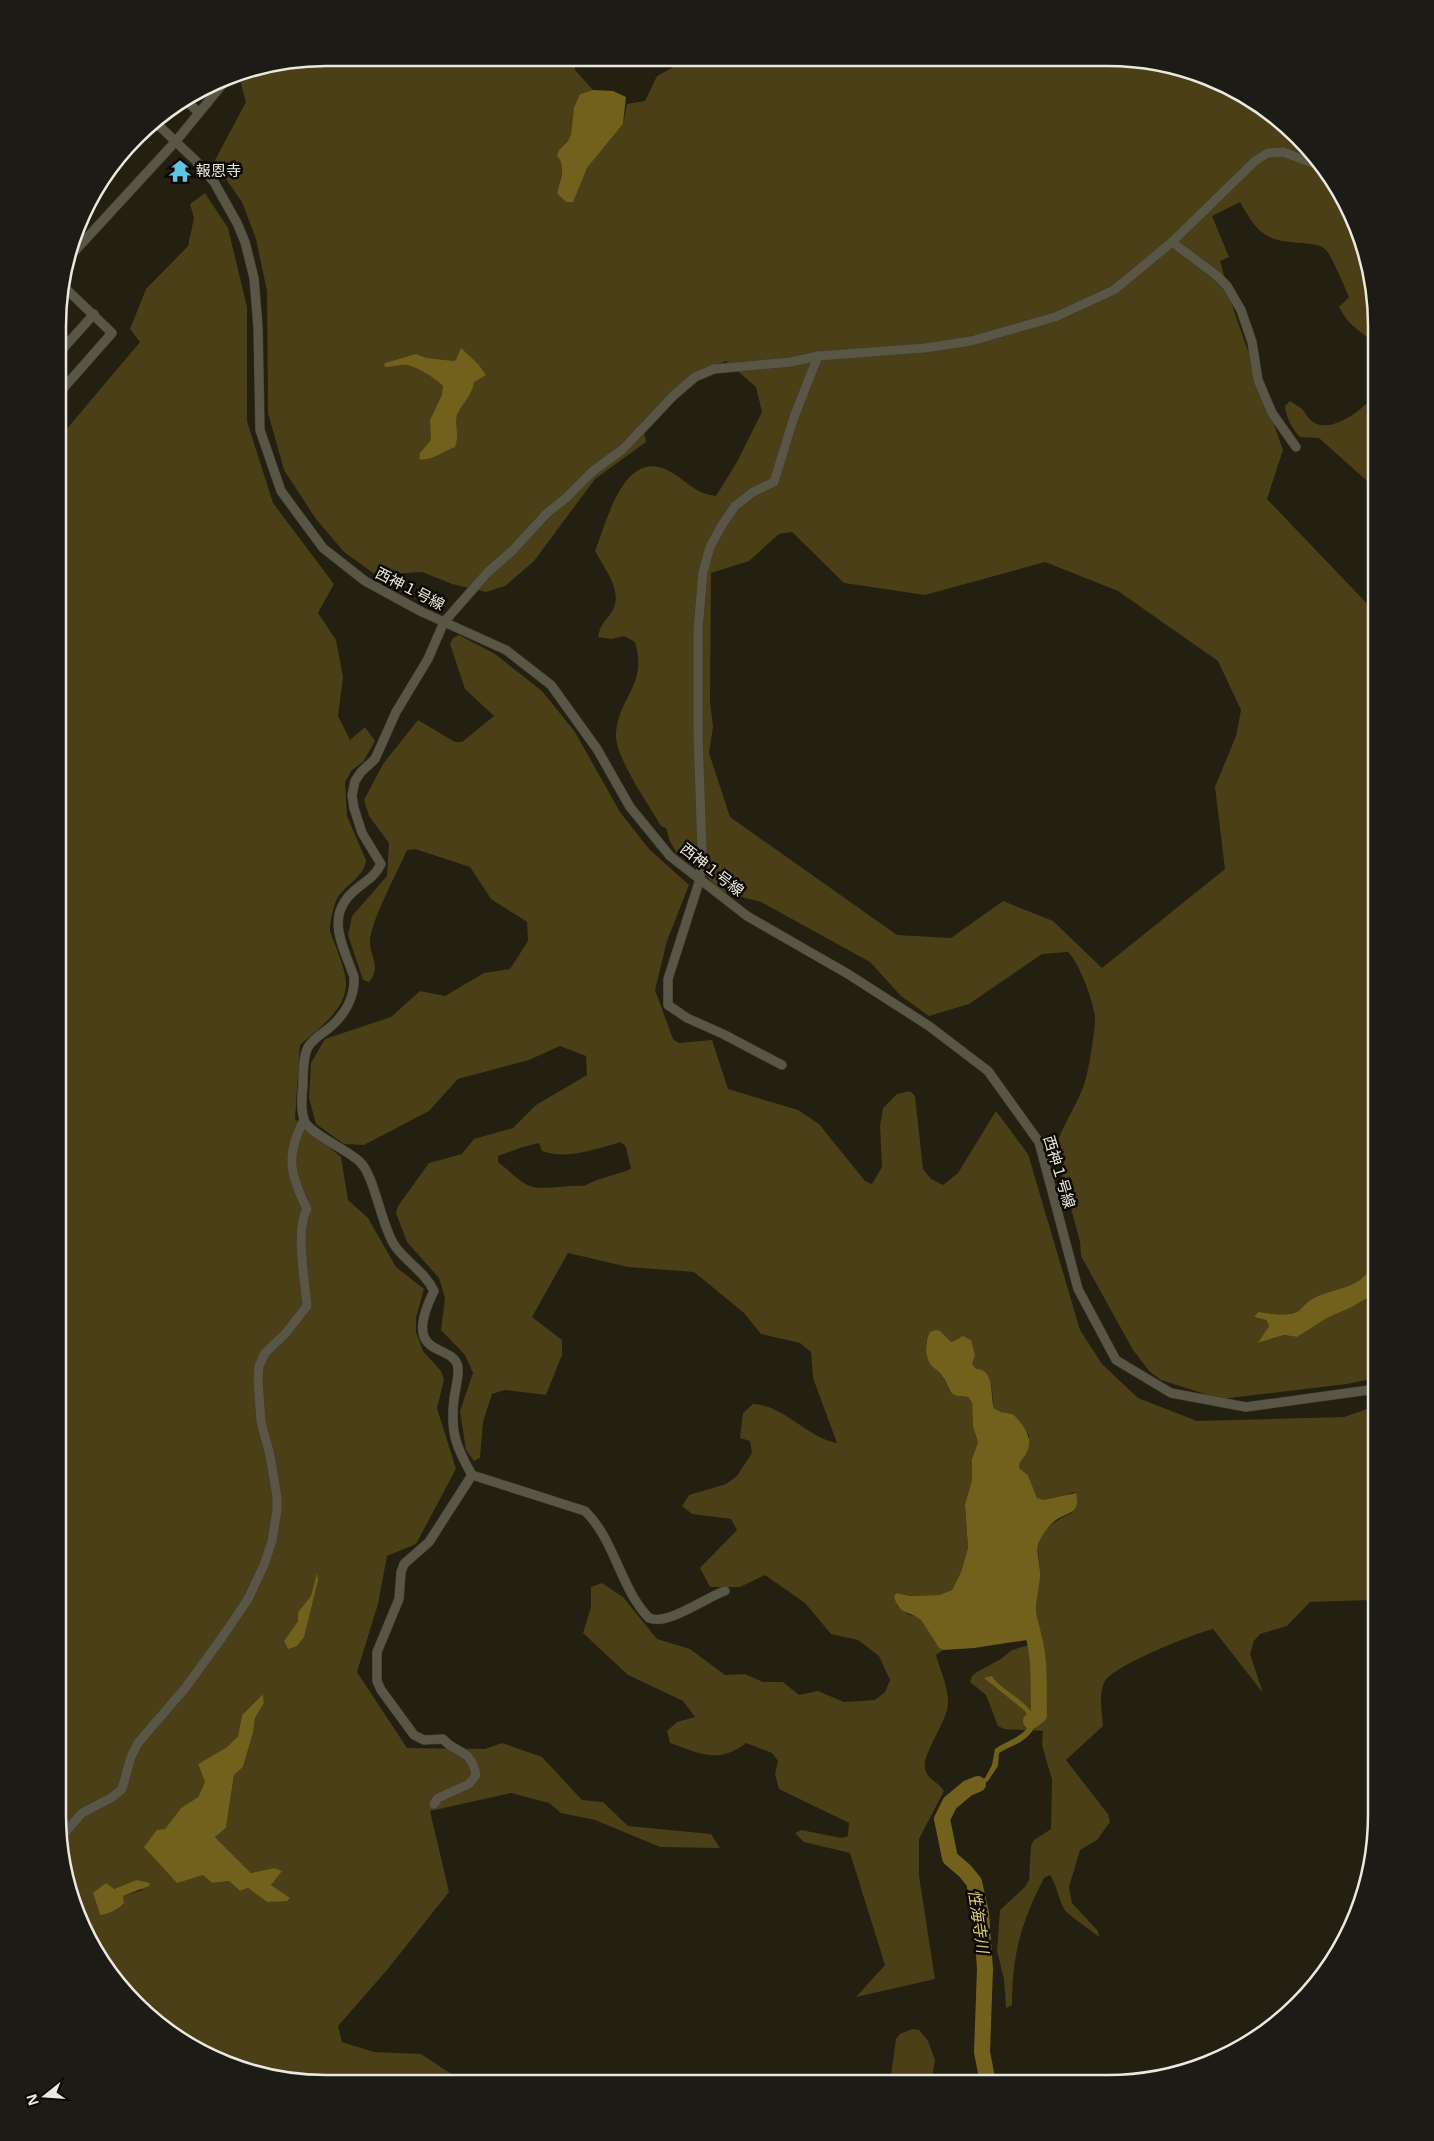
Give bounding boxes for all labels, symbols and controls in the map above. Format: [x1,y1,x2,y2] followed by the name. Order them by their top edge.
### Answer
[167,158,193,184] temple icon: 報恩寺
[196,160,241,180] place label: 報恩寺
[372,562,448,614] street label: 西神１号線
[677,838,748,900] street label: 西神１号線
[1039,1133,1080,1211] street label: 西神１号線
[964,1888,995,1956] water label: 性海寺川
[20,2071,70,2121] north arrow
[21,2092,43,2108] text: N

